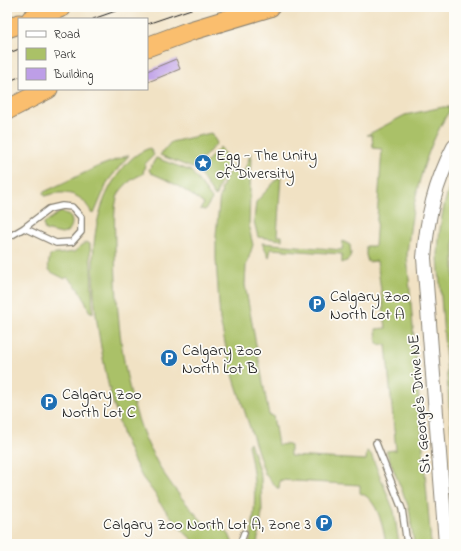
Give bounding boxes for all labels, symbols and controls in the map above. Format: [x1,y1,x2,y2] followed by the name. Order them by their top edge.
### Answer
[18,18,148,90] legend
[54,26,80,44] text: Road
[54,46,76,64] text: Park
[53,66,93,85] text: Building
[216,144,317,186] place label: Egg - The Unity of Diversity
[193,153,213,173] place icon: Egg - The Unity of Diversity
[330,285,410,327] place label: Calgary Zoo North Lot A
[307,294,327,314] parking icon: Calgary Zoo North Lot A
[402,333,438,474] street label: St. George's Drive NE
[182,339,262,381] place label: Calgary Zoo North Lot B
[159,348,179,368] parking icon: Calgary Zoo North Lot B
[62,383,142,425] place label: Calgary Zoo North Lot C
[39,392,59,412] parking icon: Calgary Zoo North Lot C
[103,513,311,537] place label: Calgary Zoo North Lot A, Zone 3
[314,513,334,533] parking icon: Calgary Zoo North Lot A, Zone 3

